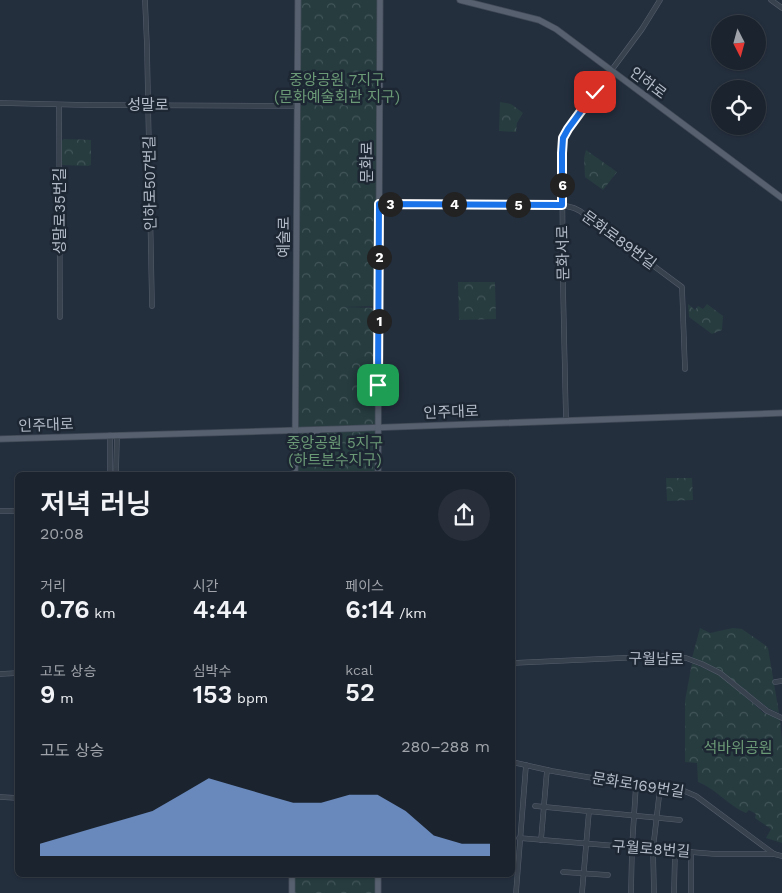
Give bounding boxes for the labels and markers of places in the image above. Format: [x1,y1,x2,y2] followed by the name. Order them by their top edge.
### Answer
[574,71,616,113] pin
[550,172,574,198] pin: 6
[378,192,402,216] pin: 3
[442,192,466,216] pin: 4
[506,192,530,218] pin: 5
[366,244,392,270] pin: 2
[366,308,392,334] pin: 1
[357,364,399,406] pin

